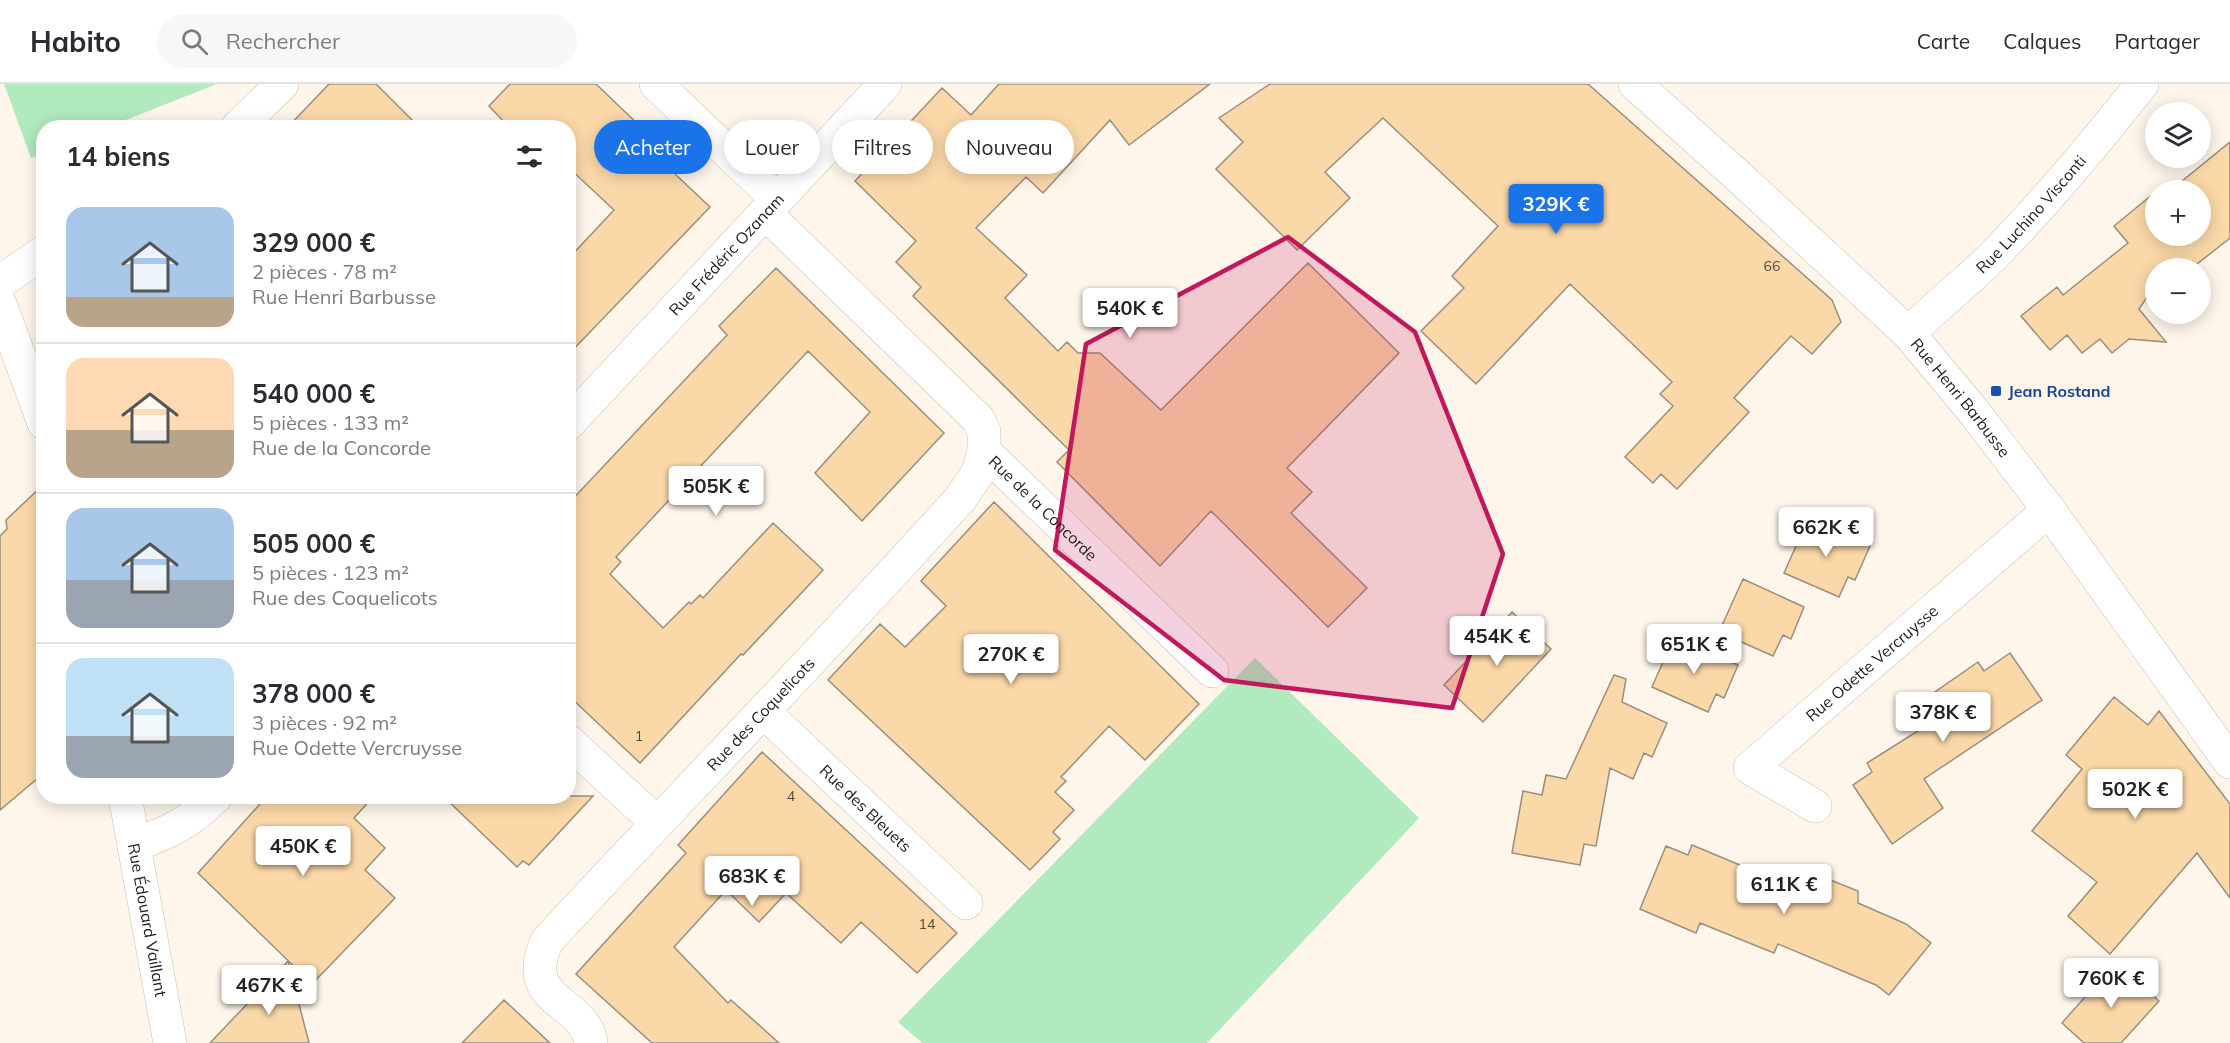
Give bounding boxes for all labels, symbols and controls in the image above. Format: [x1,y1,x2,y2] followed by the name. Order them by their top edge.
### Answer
[157,14,577,68] search box
[30,24,121,59] text: Habito
[178,25,211,58] icon: search
[226,27,340,55] text: Rechercher
[1917,28,1970,54] text: Carte
[2003,28,2081,54] text: Calques
[2114,28,2200,54] text: Partager
[2145,102,2211,324] map controls
[2145,102,2211,168] button: layers
[594,120,712,174] chip: Acheter
[724,120,820,174] chip: Louer
[832,120,933,174] chip: Filtres
[945,120,1074,174] chip: Nouveau
[66,140,170,173] text: 14 biens
[513,140,546,173] icon: filters
[1971,151,2090,278] street label: Rue Luchino Visconti
[2145,180,2211,246] button: +
[1507,184,1605,235] pin: 329K €
[664,189,788,320] street label: Rue Frédéric Ozanam
[1523,191,1589,216] text: 329K €
[252,226,375,259] text: 329 000 €
[114,231,186,303] icon: home
[1764,257,1780,275] house number: 66
[2145,258,2211,324] button: −
[252,259,397,284] text: 2 pièces · 78 m²
[252,284,436,309] text: Rue Henri Barbusse
[1081,288,1179,339] pin: 540K €
[1097,295,1163,320] text: 540K €
[1907,334,2015,461] street label: Rue Henri Barbusse
[252,377,375,410] text: 540 000 €
[2008,381,2111,401] place label: Jean Rostand
[114,382,186,454] icon: home
[1989,384,2003,398] marker: Jean Rostand
[252,410,409,435] text: 5 pièces · 133 m²
[252,435,431,460] text: Rue de la Concorde
[985,451,1102,565] street label: Rue de la Concorde
[667,466,765,517] pin: 505K €
[683,473,749,498] text: 505K €
[1777,507,1875,558] pin: 662K €
[1793,514,1859,539] text: 662K €
[252,527,375,560] text: 505 000 €
[114,532,186,604] icon: home
[252,560,409,585] text: 5 pièces · 123 m²
[252,585,438,610] text: Rue des Coquelicots
[1801,600,1942,726] street label: Rue Odette Vercruysse
[1448,616,1546,667] pin: 454K €
[1464,623,1530,648] text: 454K €
[1645,624,1743,675] pin: 651K €
[1661,631,1727,656] text: 651K €
[962,634,1060,685] pin: 270K €
[978,641,1044,666] text: 270K €
[702,653,819,775] street label: Rue des Coquelicots
[252,677,375,710] text: 378 000 €
[114,682,186,754] icon: home
[1894,692,1992,743] pin: 378K €
[1910,699,1976,724] text: 378K €
[252,710,397,735] text: 3 pièces · 92 m²
[635,727,643,745] house number: 1
[252,735,462,760] text: Rue Odette Vercruysse
[816,760,916,856] street label: Rue des Bleuets
[2086,769,2184,820] pin: 502K €
[2102,776,2168,801] text: 502K €
[787,787,796,805] house number: 4
[254,826,352,877] pin: 450K €
[270,833,336,858] text: 450K €
[124,842,171,999] street label: Rue Édouard Vaillant
[703,856,801,907] pin: 683K €
[719,863,785,888] text: 683K €
[1735,864,1833,915] pin: 611K €
[1751,871,1817,896] text: 611K €
[919,915,936,933] house number: 14
[2062,958,2160,1009] pin: 760K €
[220,965,318,1016] pin: 467K €
[2078,965,2144,990] text: 760K €
[236,972,302,997] text: 467K €

